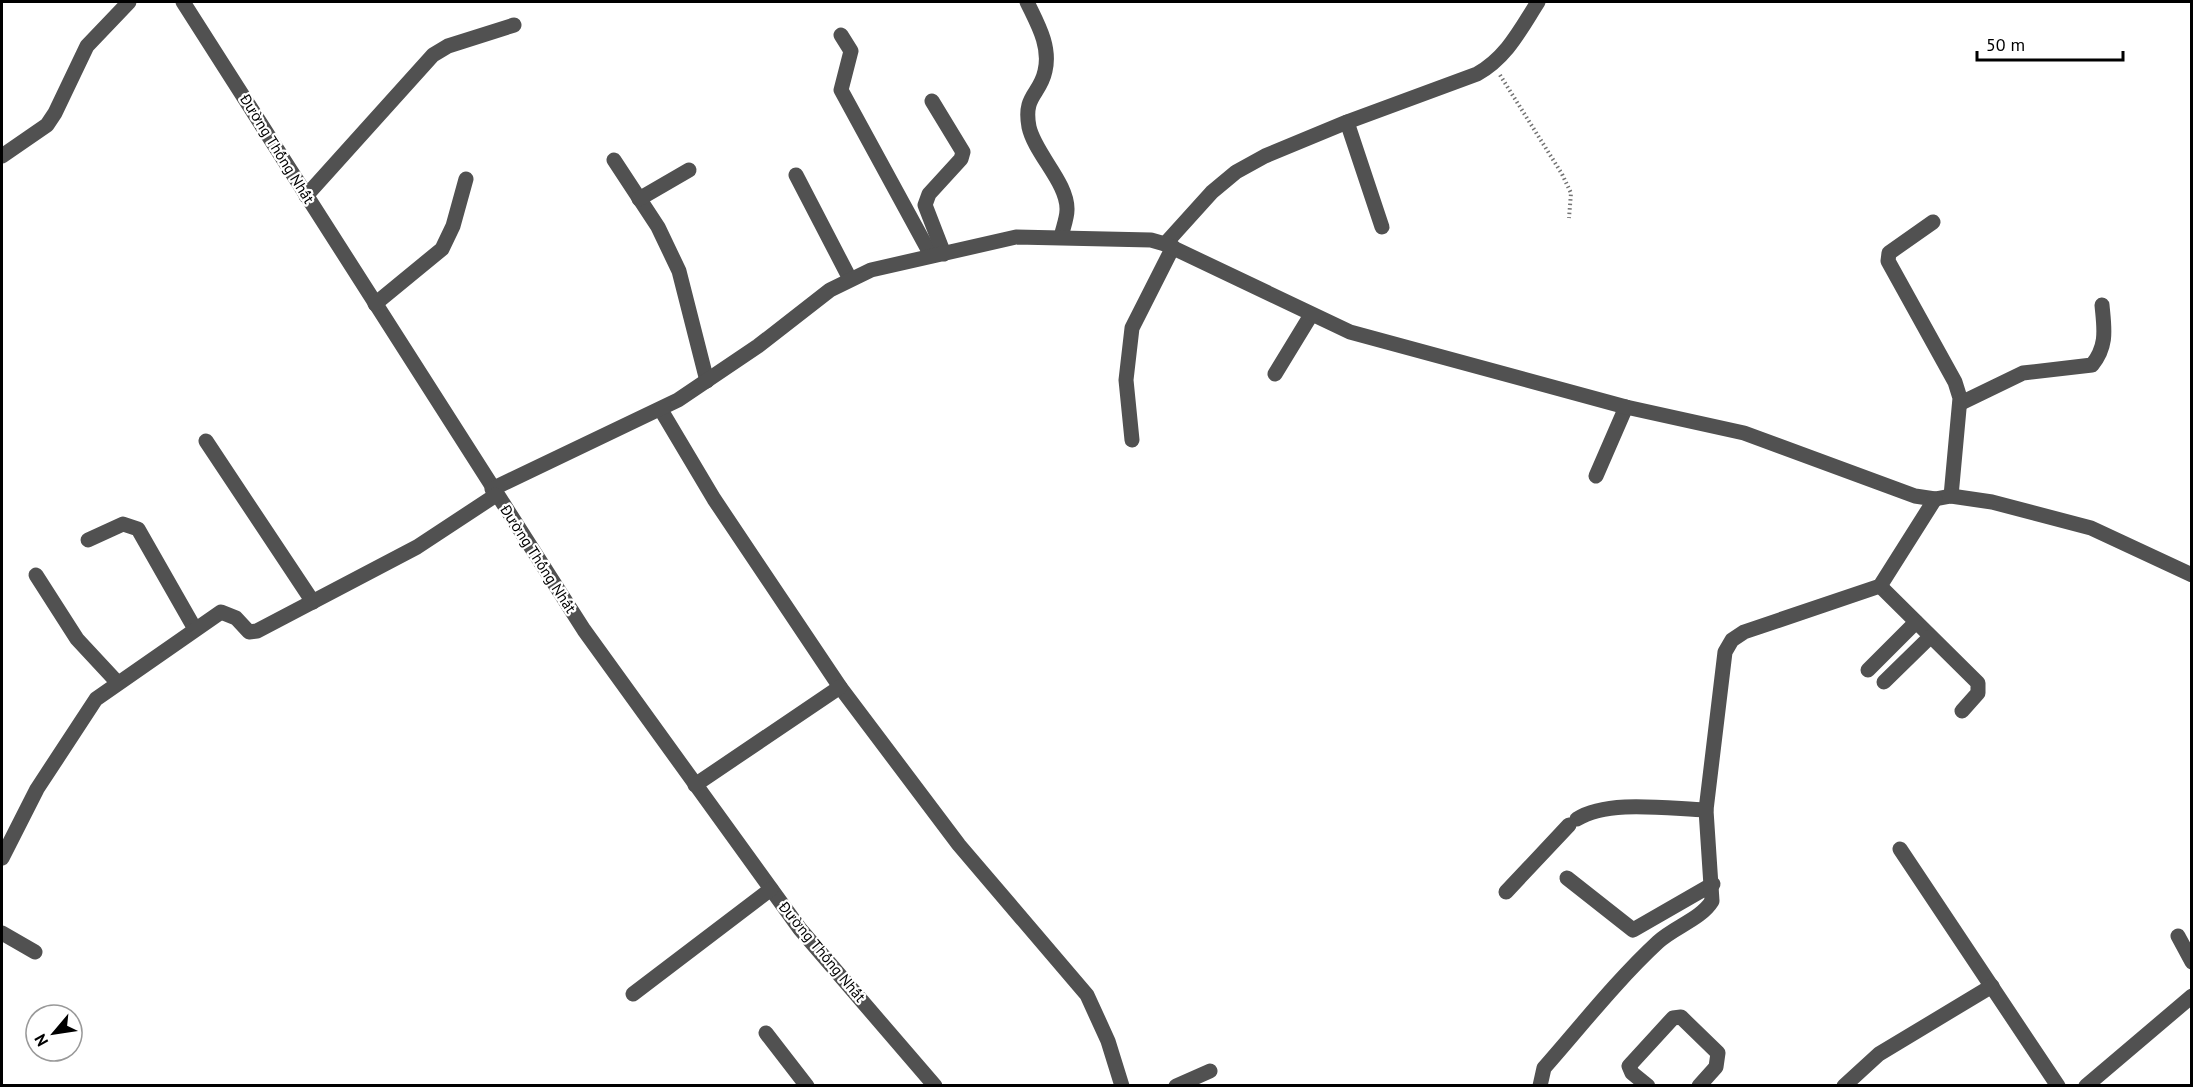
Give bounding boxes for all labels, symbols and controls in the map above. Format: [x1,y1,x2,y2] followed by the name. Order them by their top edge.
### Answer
[1977,24,2122,62] scale bar
[1986,33,2025,56] text: 50 m
[236,90,319,207] street label: Đường Thống Nhất
[496,500,580,616] street label: Đường Thống Nhất
[774,897,870,1006] street label: Đường Thống Nhất
[24,1003,84,1063] north arrow
[30,1031,52,1050] text: N

